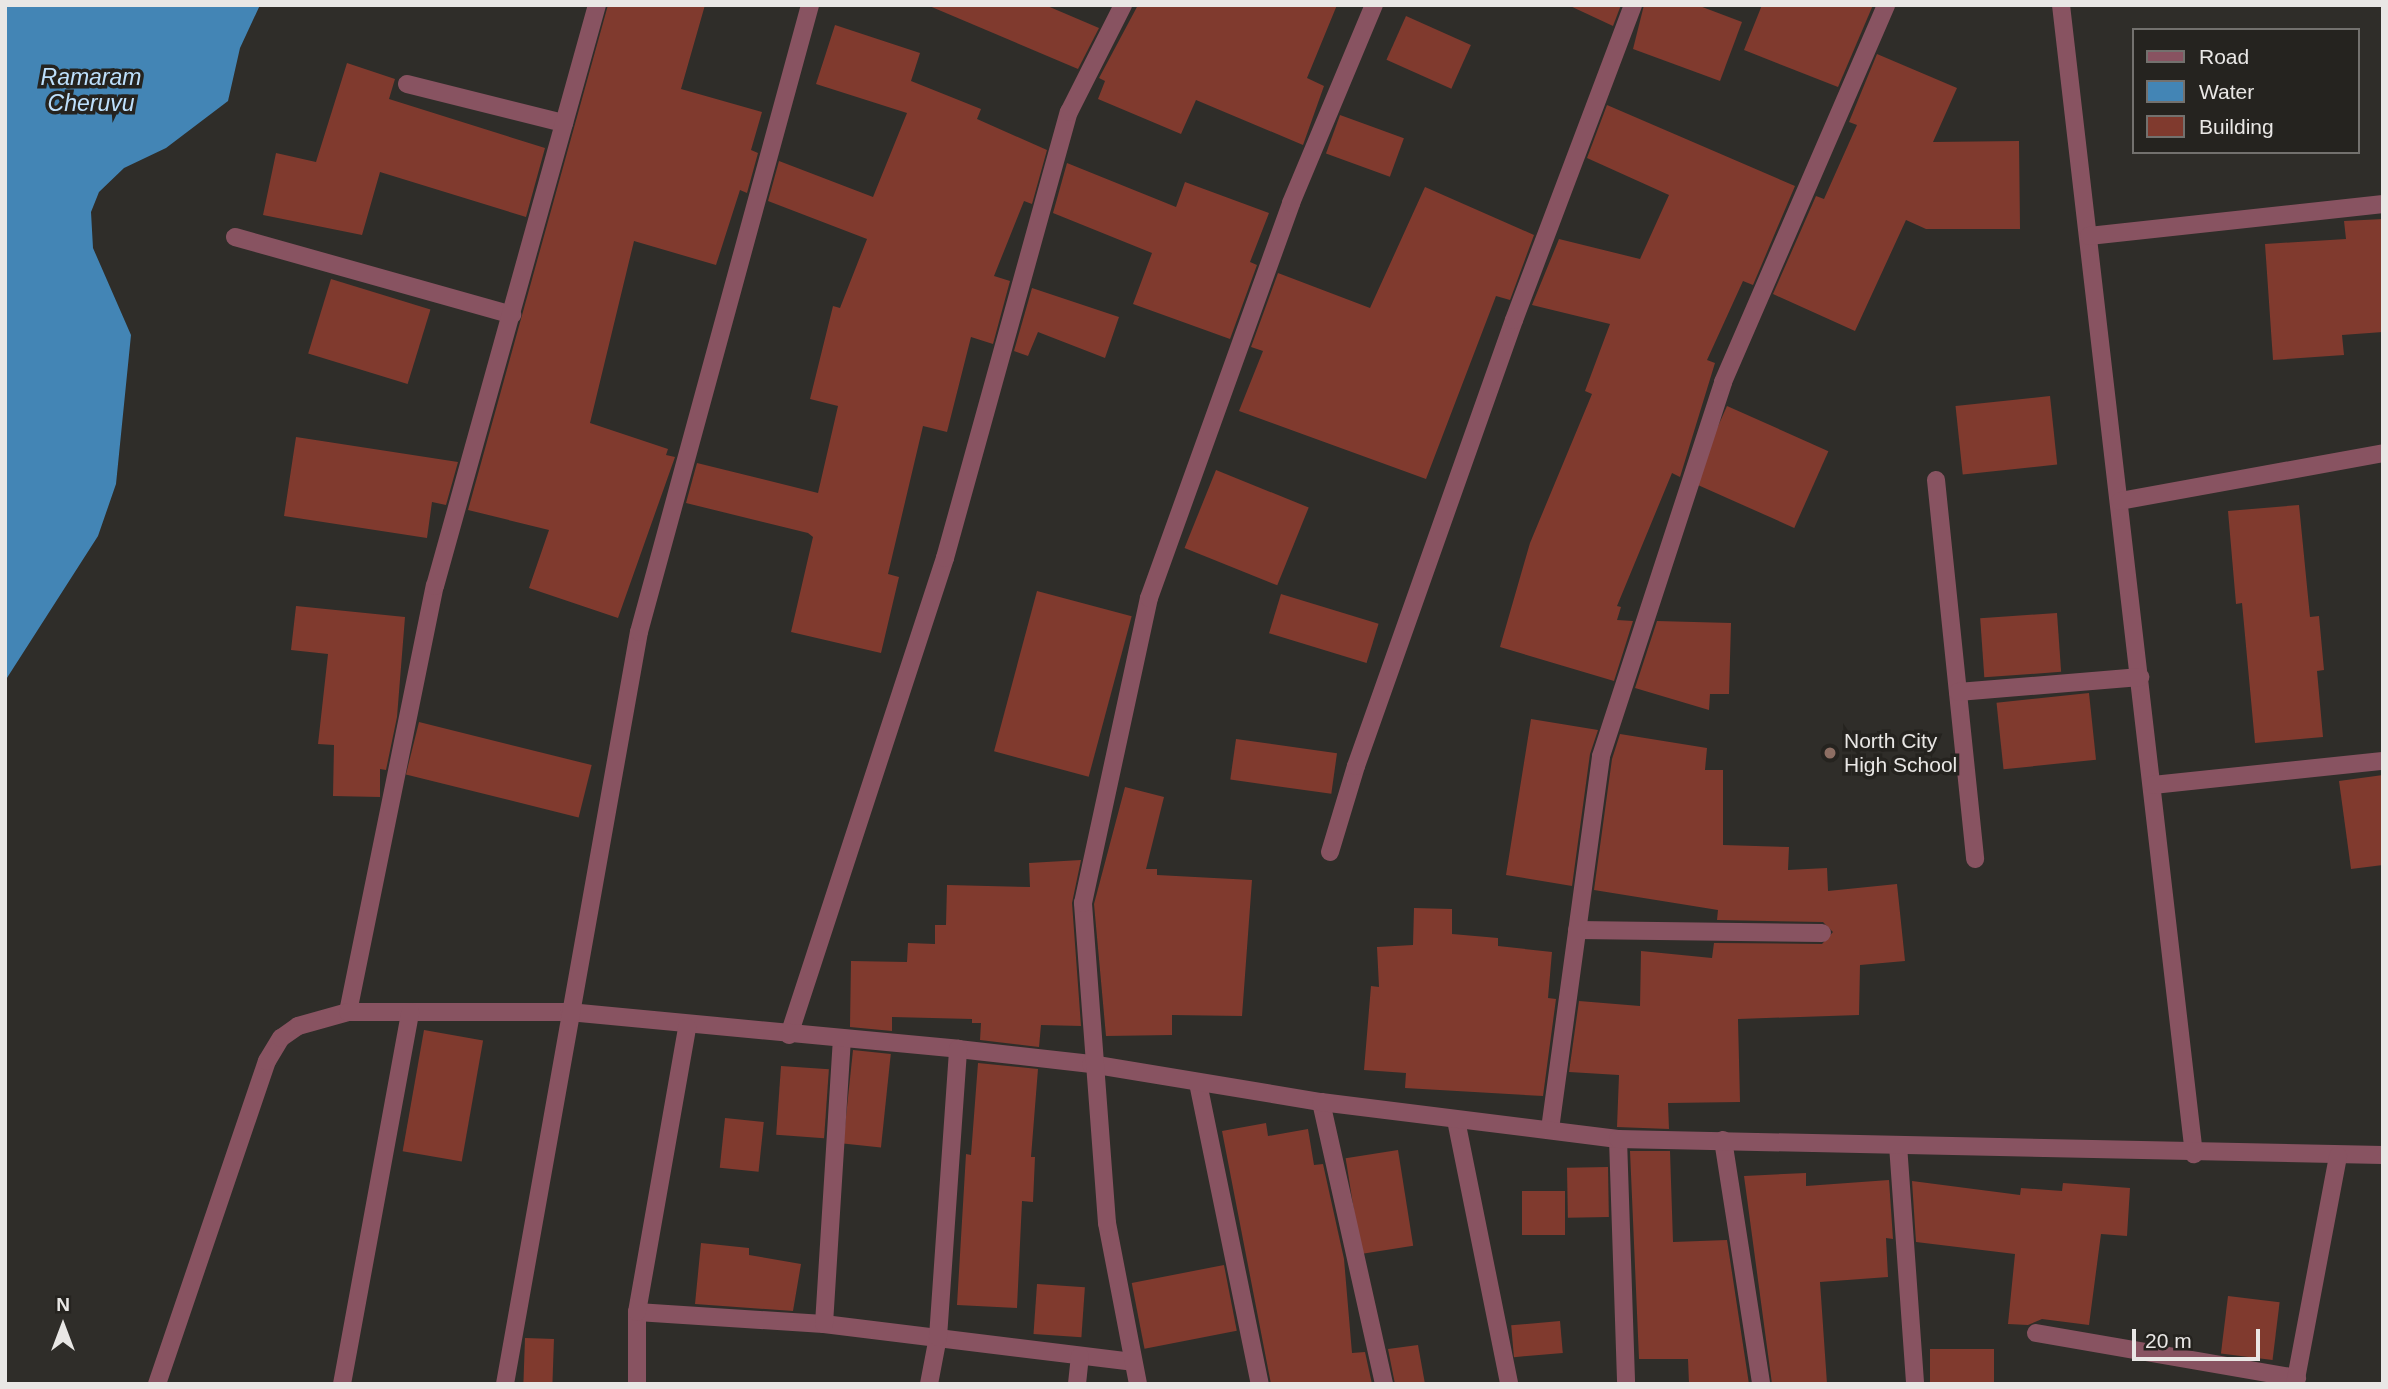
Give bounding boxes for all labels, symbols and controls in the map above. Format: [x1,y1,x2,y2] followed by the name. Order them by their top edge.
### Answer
[2132,28,2360,154] legend
[2199,45,2249,68] text: Road
[41,63,141,117] water label: Ramaram Cheruvu
[2199,80,2254,103] text: Water
[2199,115,2274,138] text: Building
[1844,728,1957,778] place label: North City High School
[1822,745,1838,761] marker: North City High School
[28,1291,98,1361] north arrow
[56,1294,70,1315] text: N
[2136,1316,2264,1360] scale bar
[2145,1329,2192,1352] text: 20 m

